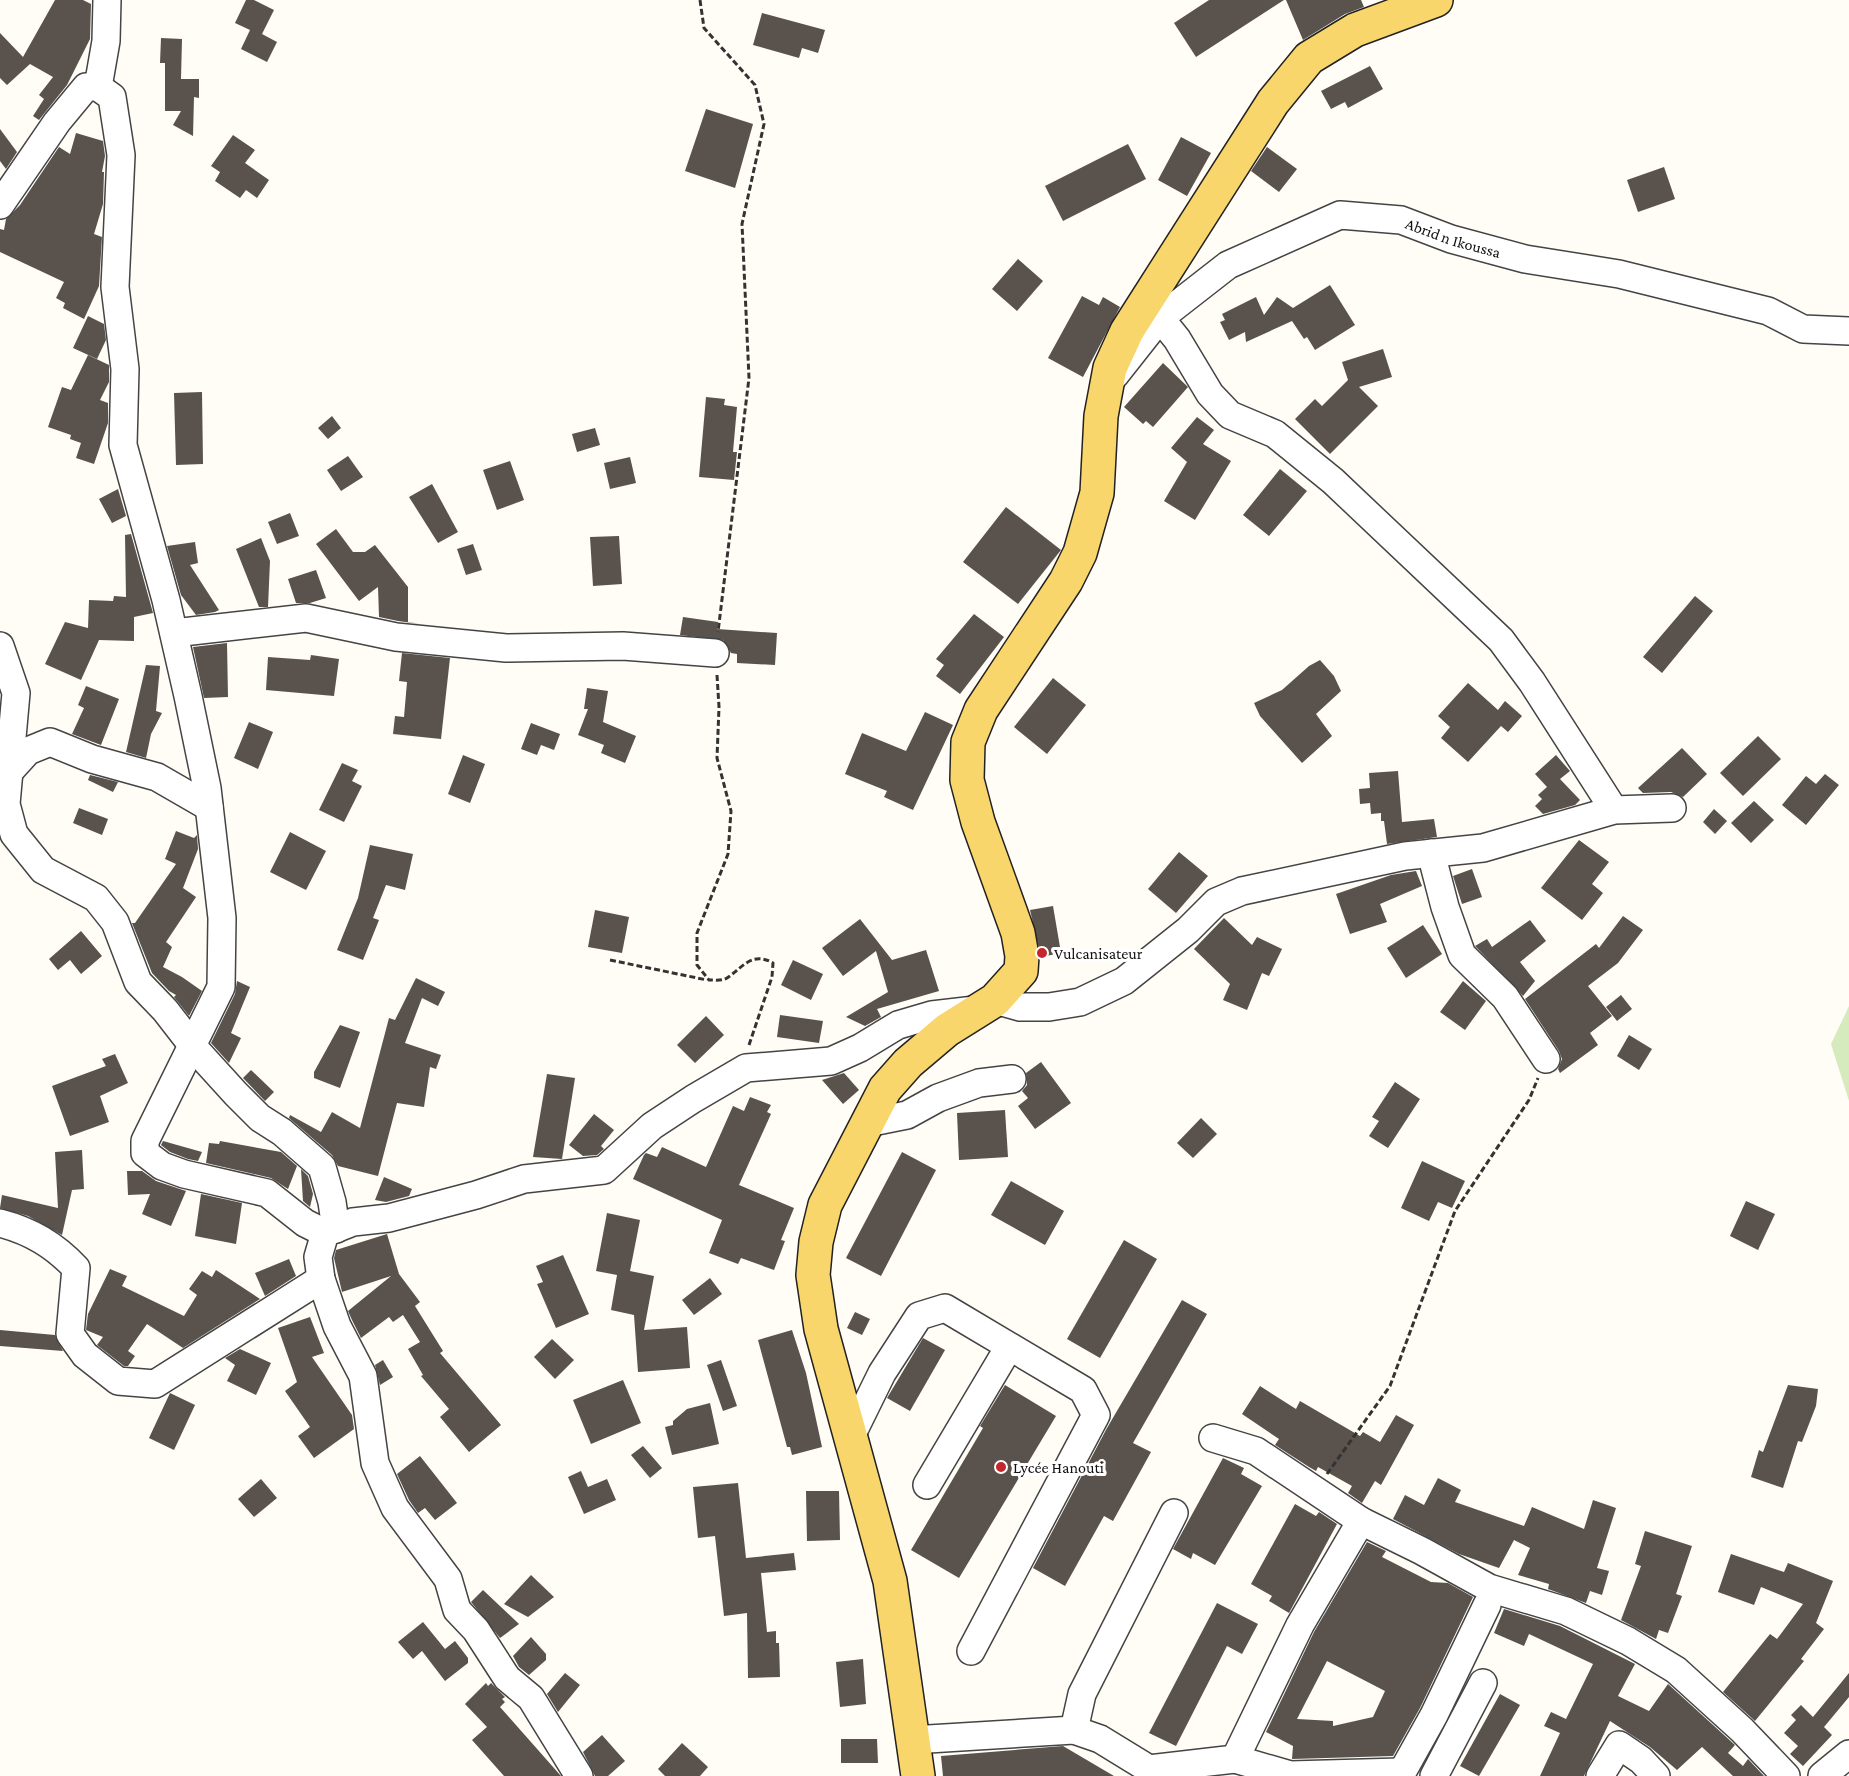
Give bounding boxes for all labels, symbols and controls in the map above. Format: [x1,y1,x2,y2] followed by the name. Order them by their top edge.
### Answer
[1403,214,1503,261] street label: Abrid n Ikoussa
[1054,945,1143,962] place label: Vulcanisateur
[1035,946,1049,960] marker: Vulcanisateur
[1013,1459,1104,1477] place label: Lycée Hanouti
[994,1460,1008,1474] marker: Lycée Hanouti

